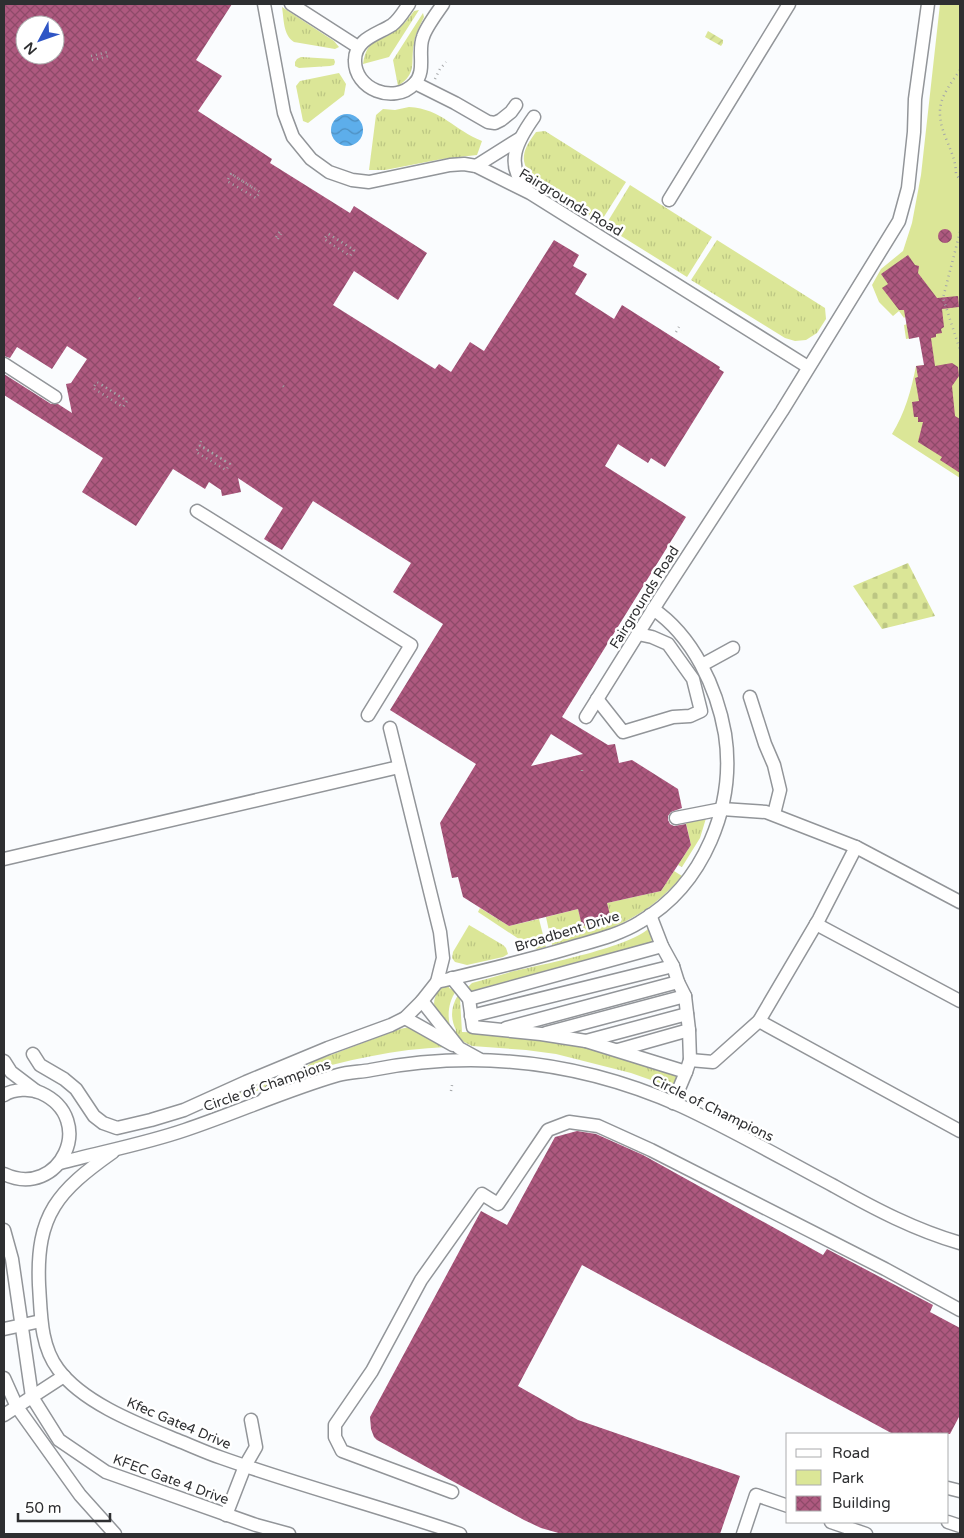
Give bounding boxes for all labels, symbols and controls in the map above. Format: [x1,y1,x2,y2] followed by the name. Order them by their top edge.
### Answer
[15,15,65,65] north arrow
[20,38,41,58] text: N
[516,165,626,240] street label: Fairgrounds Road
[606,543,683,652] street label: Fairgrounds Road
[513,907,622,955] street label: Broadbent Drive
[201,1056,333,1115] street label: Circle of Champions
[649,1072,777,1145] street label: Circle of Champions
[124,1394,234,1453] street label: Kfec Gate4 Drive
[786,1433,949,1523] legend
[832,1444,870,1462] text: Road
[111,1451,231,1508] street label: KFEC Gate 4 Drive
[832,1469,864,1487] text: Park
[18,1490,110,1522] scale bar
[832,1494,891,1512] text: Building
[25,1499,62,1517] text: 50 m

